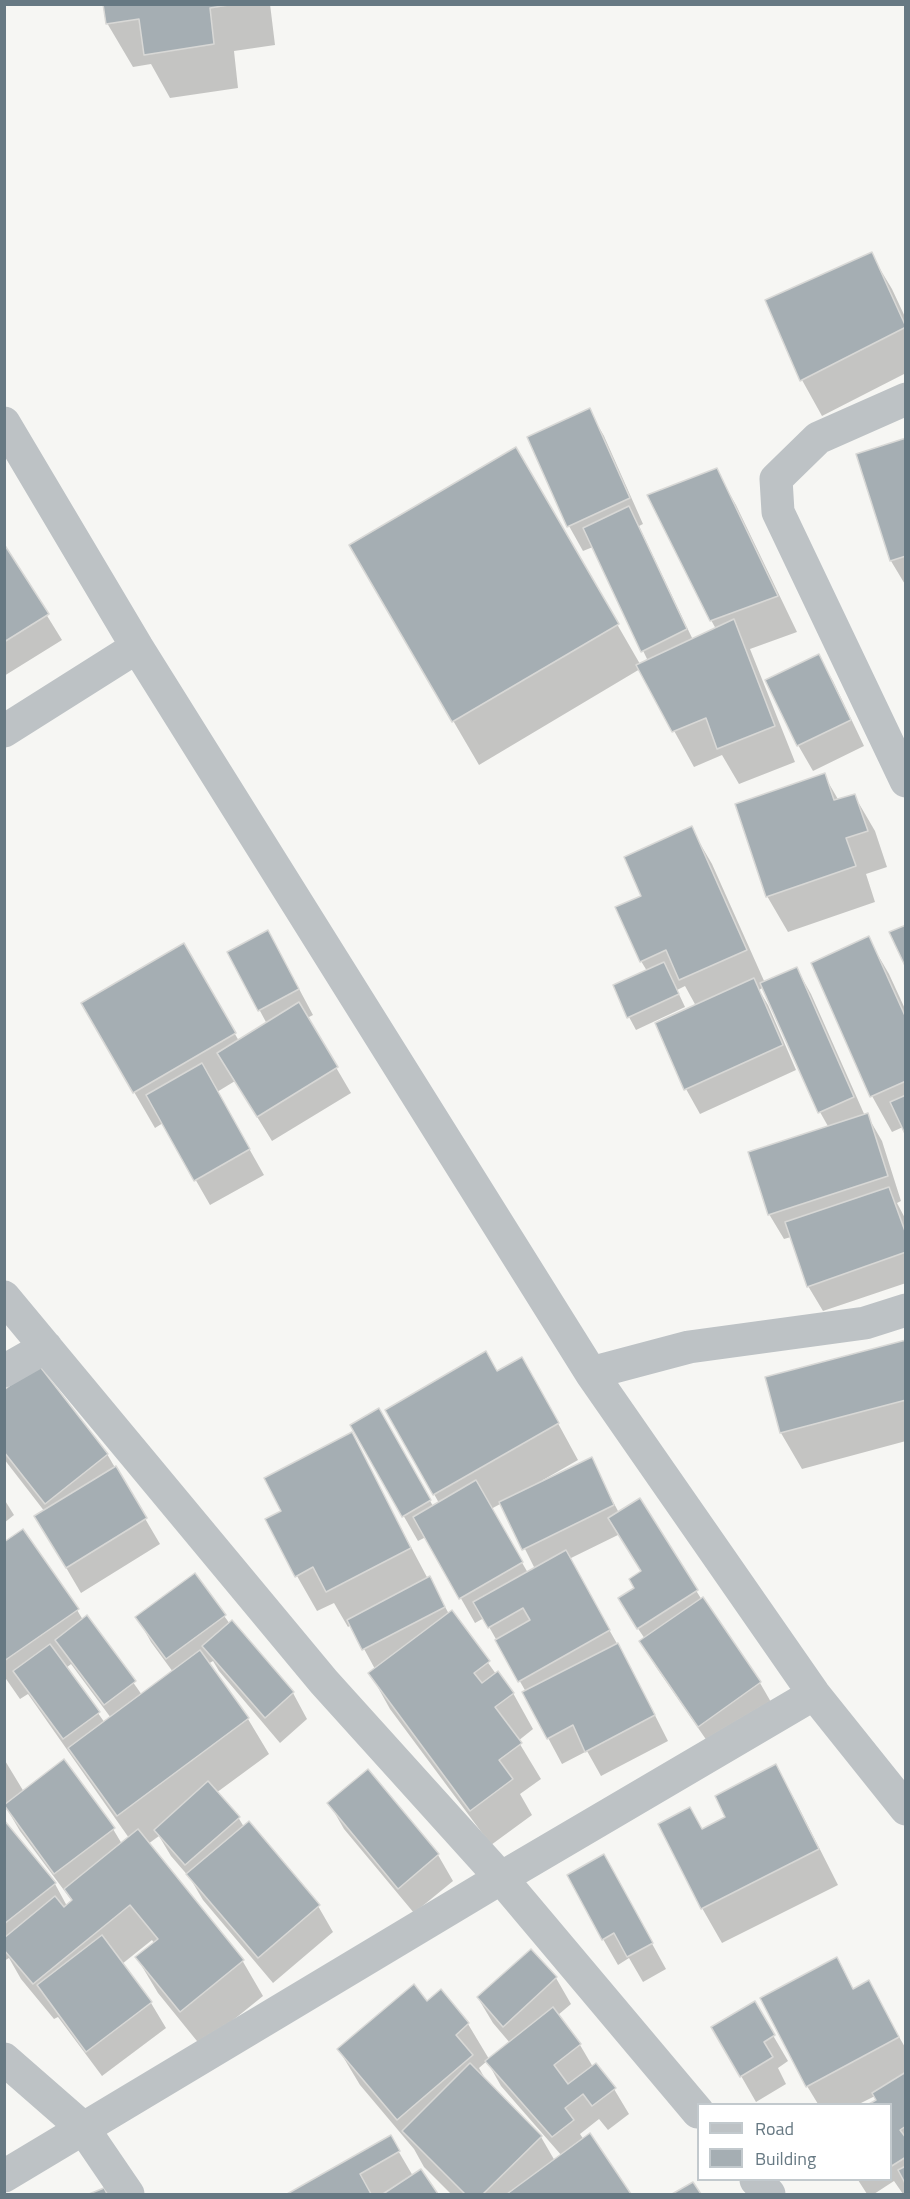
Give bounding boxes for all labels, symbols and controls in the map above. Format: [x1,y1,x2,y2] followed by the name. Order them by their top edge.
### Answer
[697,2103,892,2181] legend
[755,2115,794,2142] text: Road
[755,2145,816,2172] text: Building

